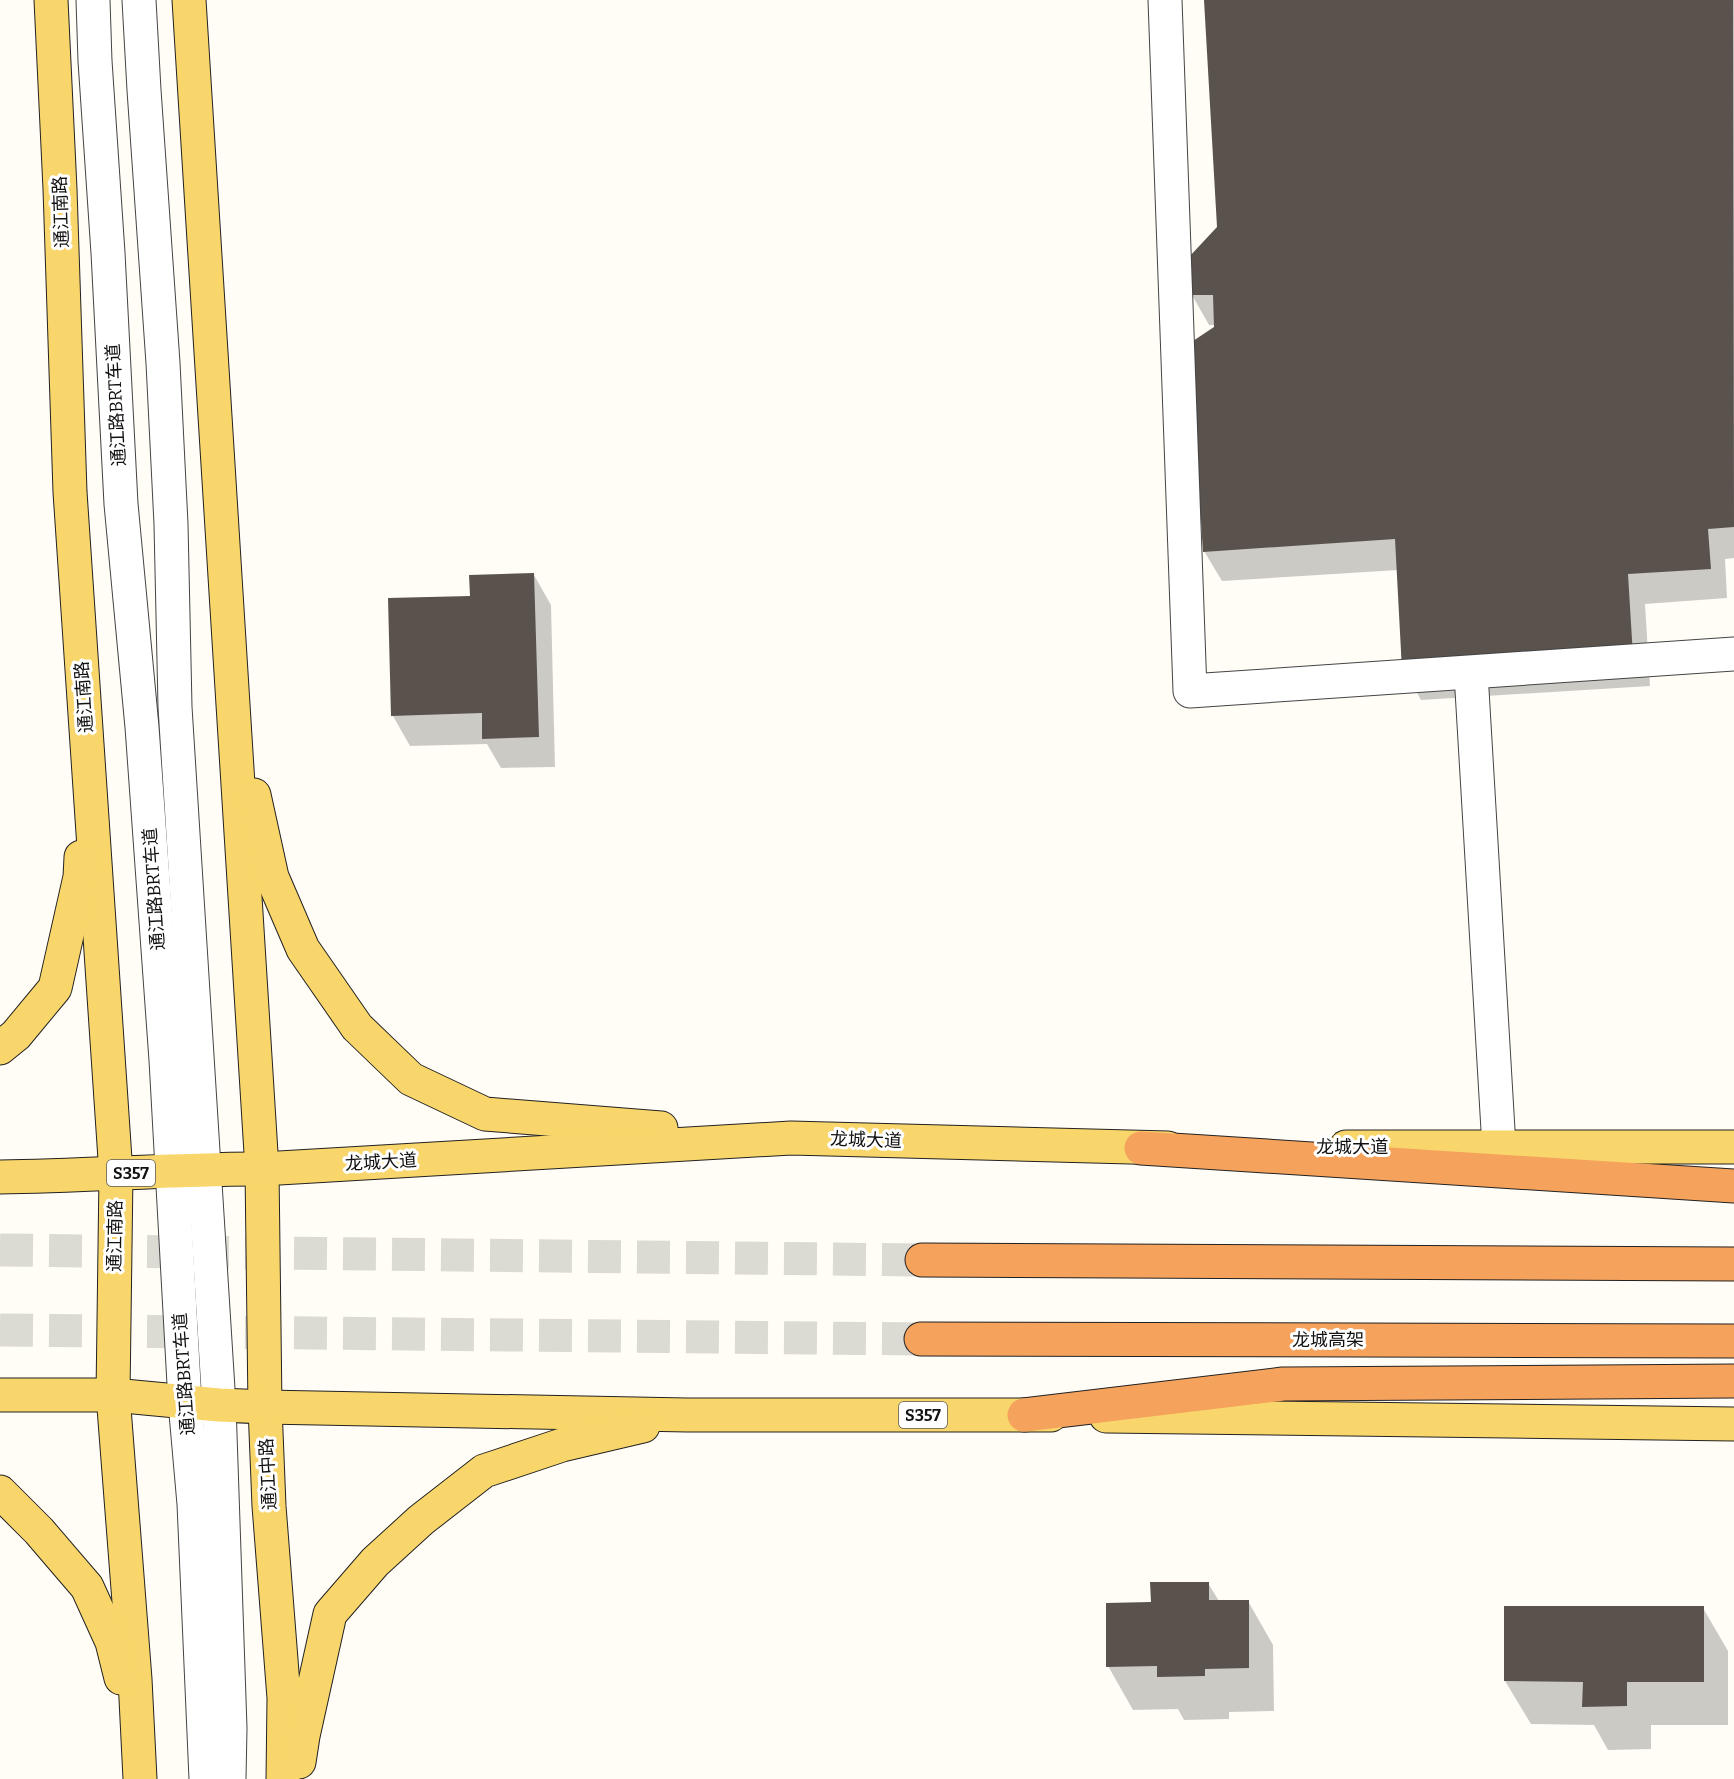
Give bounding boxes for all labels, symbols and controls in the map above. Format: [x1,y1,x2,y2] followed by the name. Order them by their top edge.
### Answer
[49,176,73,248] street label: 通江南路
[102,343,130,467] street label: 通江路BRT车道
[71,660,97,734] street label: 通江南路
[139,827,169,951] street label: 通江路BRT车道
[830,1128,902,1152] street label: 龙城大道
[1316,1136,1388,1158] street label: 龙城大道
[344,1149,418,1175] street label: 龙城大道
[107,1160,155,1186] road number: S357
[103,1200,127,1272] street label: 通江南路
[169,1312,199,1436] street label: 通江路BRT车道
[1292,1329,1364,1351] street label: 龙城高架
[899,1402,947,1428] road number: S357
[255,1437,281,1511] street label: 通江中路

